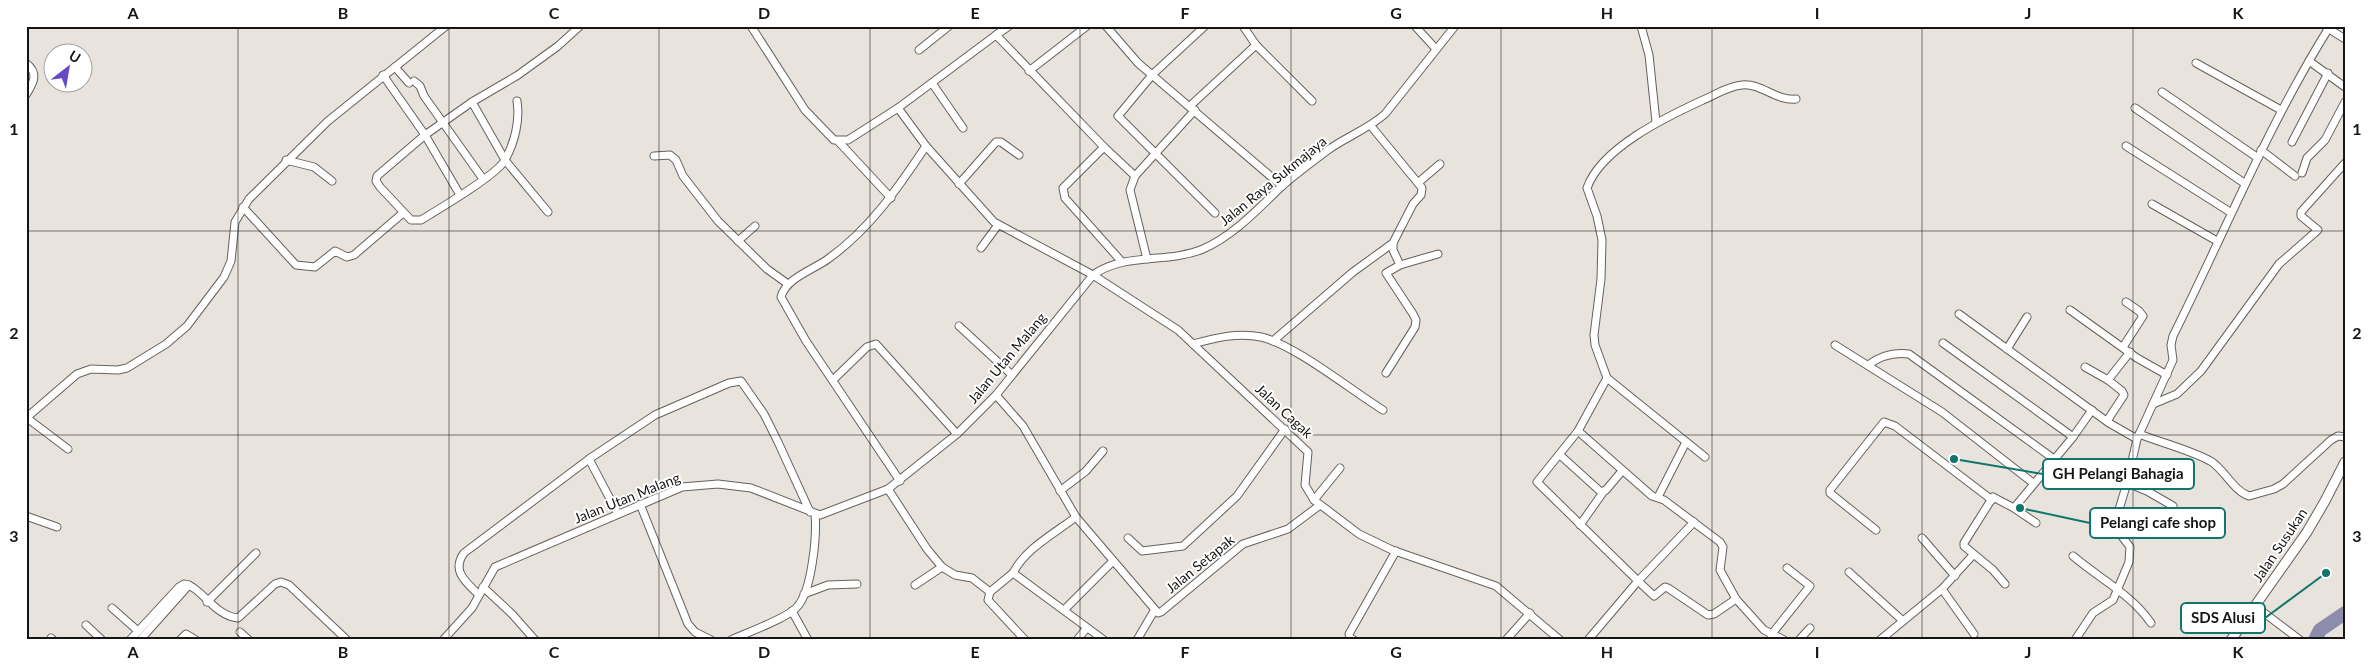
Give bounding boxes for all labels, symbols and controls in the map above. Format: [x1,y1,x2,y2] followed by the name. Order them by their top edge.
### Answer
[126,3,139,22] text: A
[338,3,348,22] text: B
[549,3,560,22] text: C
[758,3,770,22] text: D
[970,3,980,22] text: E
[1180,3,1190,22] text: F
[1390,3,1402,22] text: G
[1601,3,1613,22] text: H
[1815,3,1819,22] text: I
[2025,3,2031,22] text: J
[2233,3,2245,22] text: K
[42,42,92,92] north arrow
[66,46,84,66] text: U
[9,119,19,138] text: 1
[2352,119,2362,138] text: 1
[1216,132,1329,229] street label: Jalan Raya Sukmajaya
[964,309,1049,406] street label: Jalan Utan Malang
[9,323,19,342] text: 2
[2352,323,2362,342] text: 2
[1252,380,1317,442] street label: Jalan Cagak
[2043,459,2194,489] callout: GH Pelangi Bahagia
[2053,464,2184,482] text: GH Pelangi Bahagia
[571,469,682,527] street label: Jalan Utan Malang
[2249,505,2310,585] street label: Jalan Susukan
[2090,508,2225,538] callout: Pelangi cafe shop
[2100,513,2216,531] text: Pelangi cafe shop
[9,526,19,545] text: 3
[2352,526,2362,545] text: 3
[1162,530,1238,596] street label: Jalan Setapak
[2181,603,2265,633] callout: SDS Alusi
[2191,608,2255,626] text: SDS Alusi
[126,642,139,661] text: A
[338,642,348,661] text: B
[549,642,560,661] text: C
[758,642,770,661] text: D
[970,642,980,661] text: E
[1180,642,1190,661] text: F
[1390,642,1402,661] text: G
[1601,642,1613,661] text: H
[1815,642,1819,661] text: I
[2025,642,2031,661] text: J
[2233,642,2245,661] text: K

